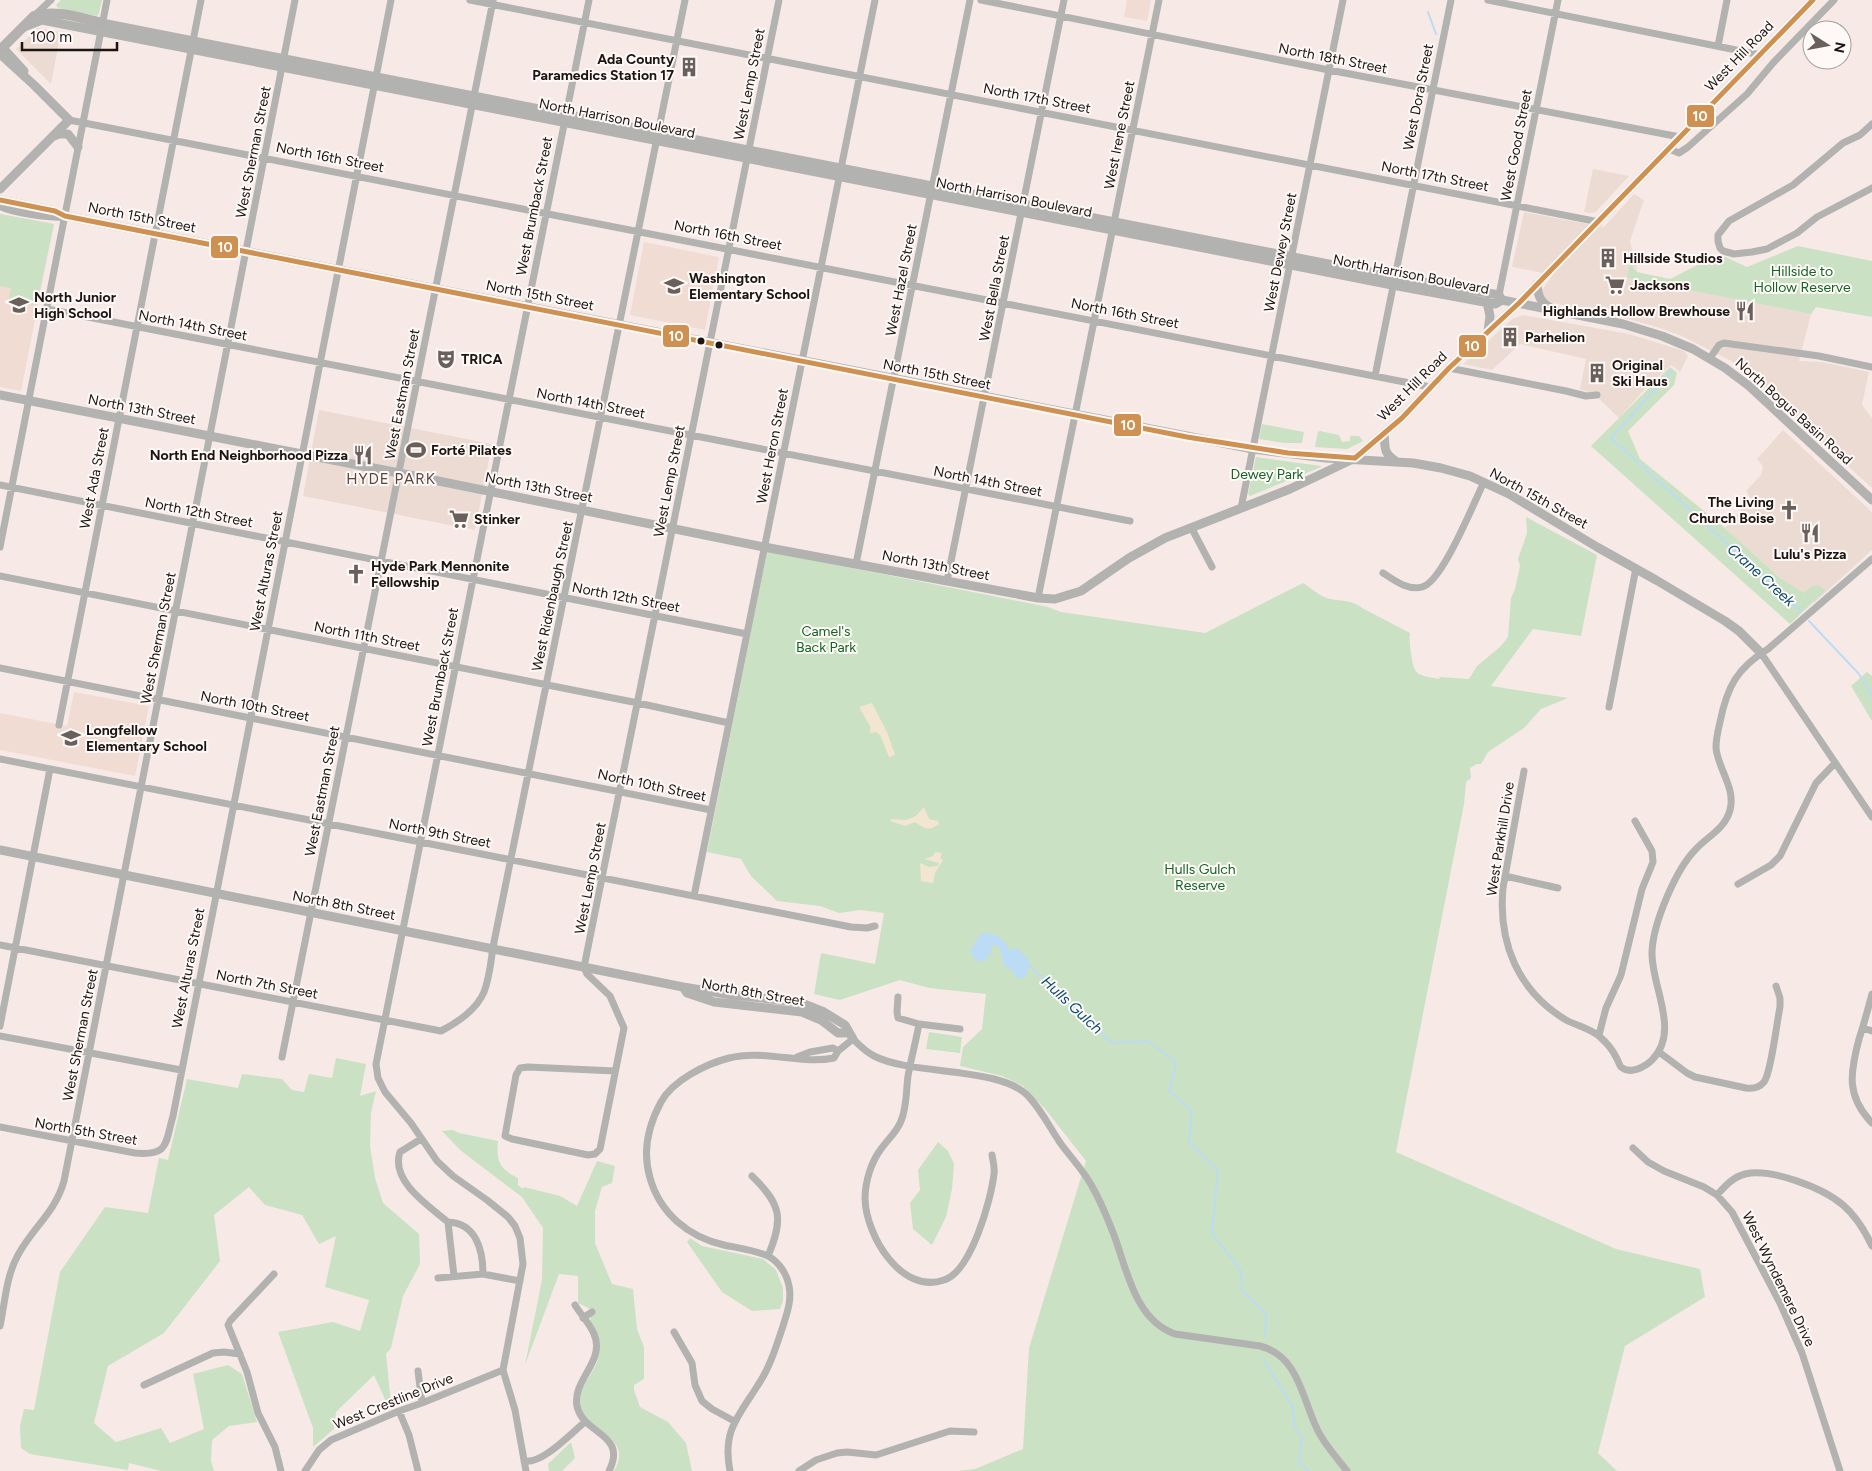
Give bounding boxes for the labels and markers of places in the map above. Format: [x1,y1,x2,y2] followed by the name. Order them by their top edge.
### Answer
[532,51,675,84] place label: Ada County Paramedics Station 17
[678,56,700,78] building icon: Ada County Paramedics Station 17
[1597,247,1619,269] building icon: Hillside Studios
[1623,250,1723,267] place label: Hillside Studios
[689,270,810,303] place label: Washington Elementary School
[1604,274,1626,296] supermarket icon: Jacksons
[663,275,685,297] school or university icon: Washington Elementary School
[1630,277,1690,294] place label: Jacksons
[34,289,117,322] place label: North Junior High School
[8,294,30,316] school or university icon: North Junior High School
[1734,300,1756,322] restaurant icon: Highlands Hollow Brewhouse
[1543,303,1730,320] place label: Highlands Hollow Brewhouse
[1499,326,1521,348] building icon: Parhelion
[1525,329,1585,346] place label: Parhelion
[696,336,706,346] unlabelled marker
[714,340,724,350] unlabelled marker
[435,348,457,370] theatre icon: TRICA
[461,351,502,368] place label: TRICA
[1612,357,1668,390] place label: Original Ski Haus
[1586,362,1608,384] building icon: Original Ski Haus
[405,439,427,461] sports icon: Forté Pilates
[431,442,512,459] place label: Forté Pilates
[352,444,374,466] restaurant icon: North End Neighborhood Pizza
[150,447,348,464] place label: North End Neighborhood Pizza
[1689,494,1774,527] place label: The Living Church Boise
[1778,499,1800,521] church icon: The Living Church Boise
[448,508,470,530] supermarket icon: Stinker
[474,511,521,528] place label: Stinker
[1799,522,1821,544] restaurant icon: Lulu's Pizza
[1773,546,1847,563] place label: Lulu's Pizza
[371,558,510,591] place label: Hyde Park Mennonite Fellowship
[345,563,367,585] church icon: Hyde Park Mennonite Fellowship
[86,722,207,755] place label: Longfellow Elementary School
[60,727,82,749] school or university icon: Longfellow Elementary School

